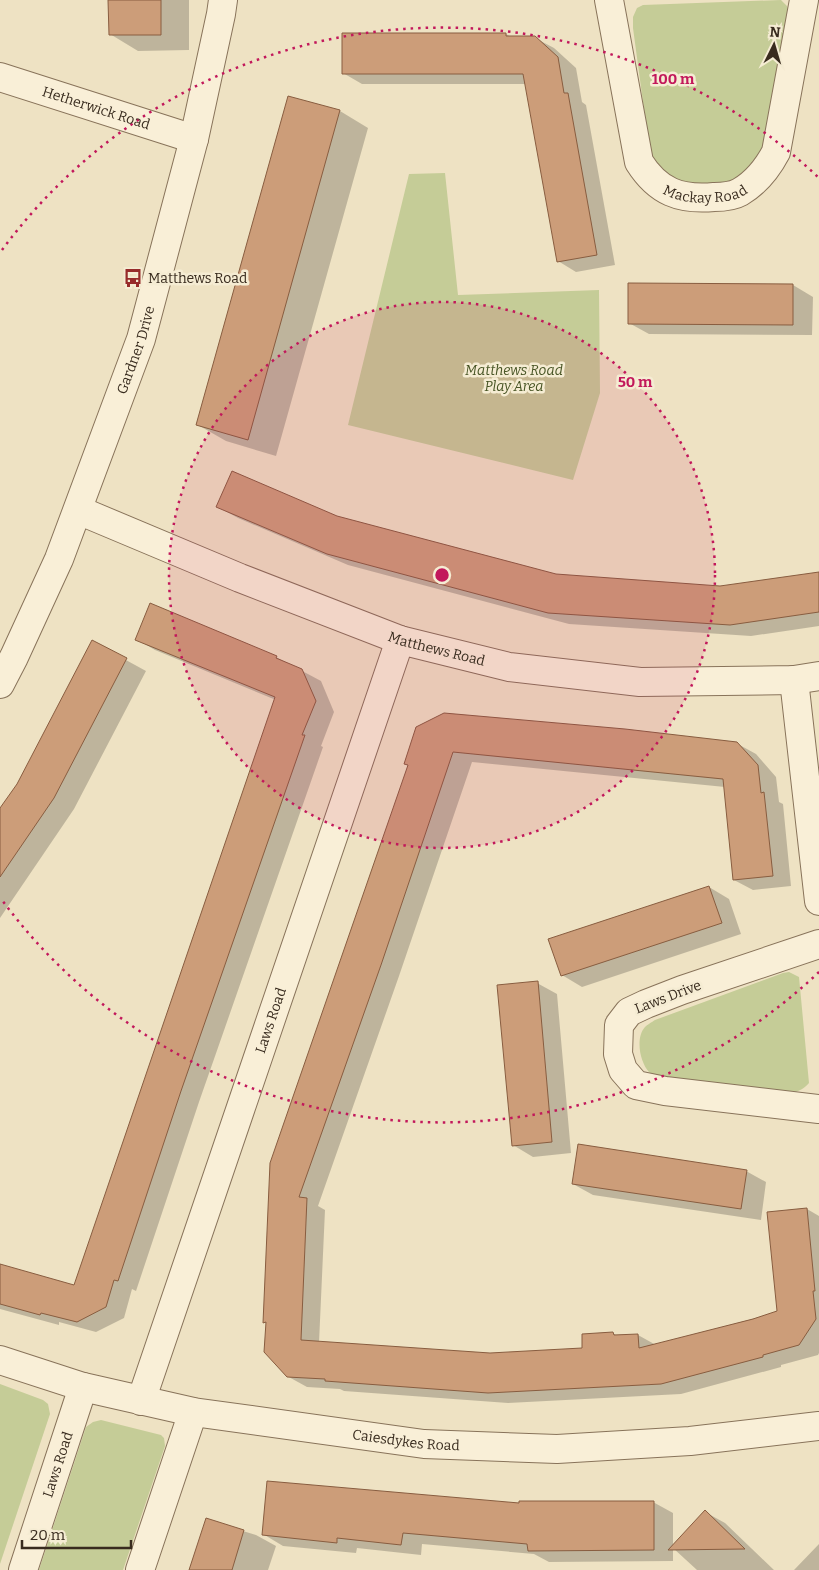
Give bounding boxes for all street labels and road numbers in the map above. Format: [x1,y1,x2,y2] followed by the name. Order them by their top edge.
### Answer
[40,83,152,133] street label: Hetherwick Road
[660,181,750,206] street label: Mackay Road
[113,304,158,396] street label: Gardner Drive
[386,628,487,669] street label: Matthews Road
[632,977,704,1017] street label: Laws Drive
[251,985,290,1055] street label: Laws Road
[351,1426,460,1454] street label: Caiesdykes Road
[39,1429,76,1500] street label: Laws Road

